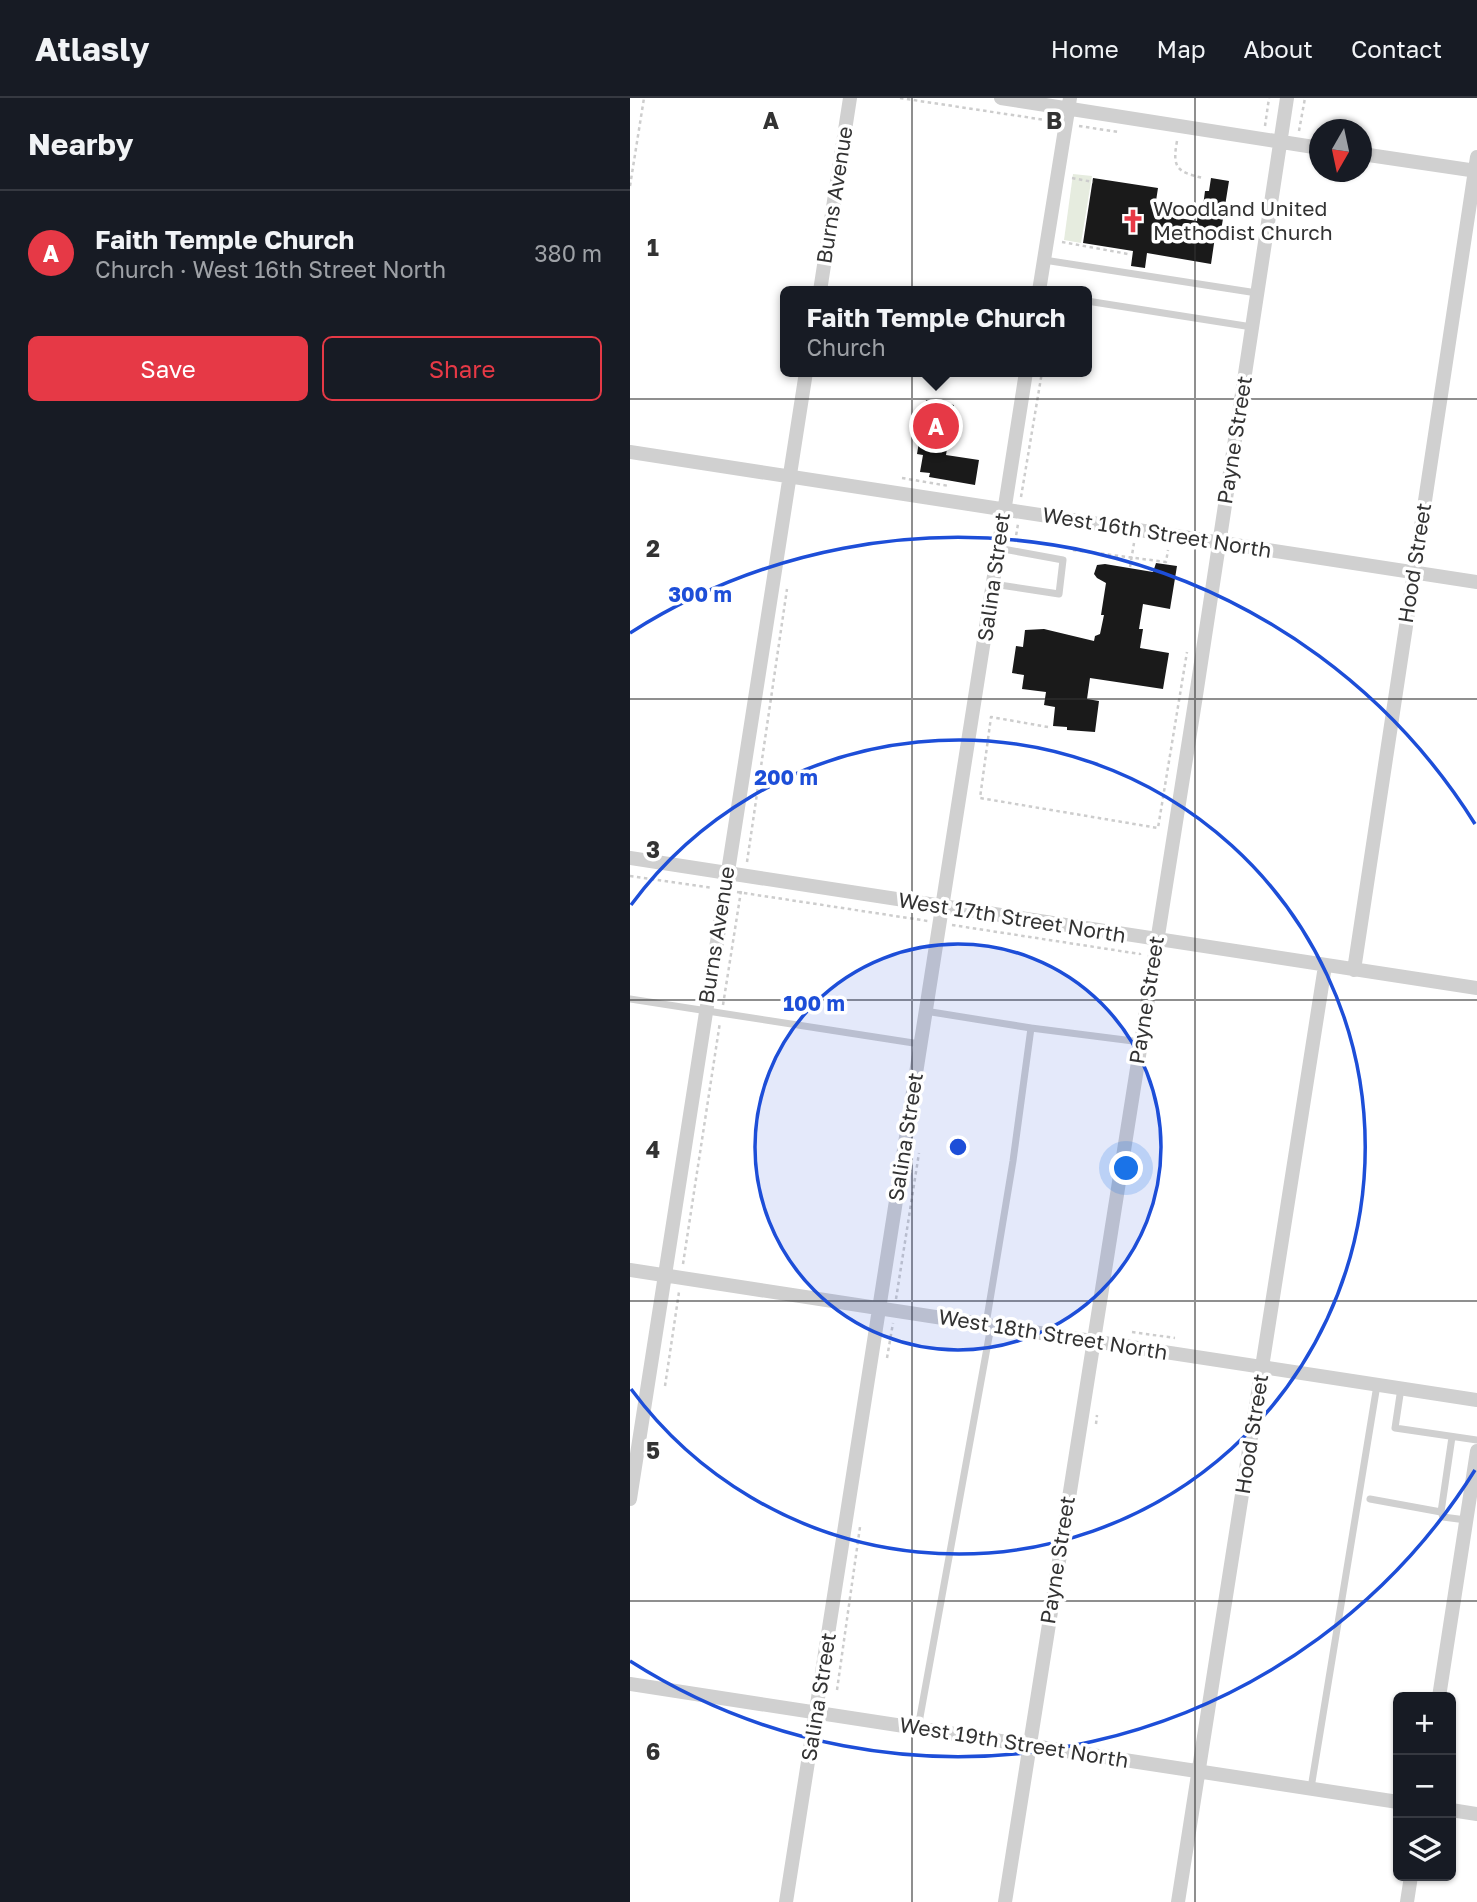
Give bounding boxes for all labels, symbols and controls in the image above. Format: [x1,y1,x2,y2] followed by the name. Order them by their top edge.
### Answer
[35,29,150,68] text: Atlasly
[1051,34,1119,63] text: Home
[1157,34,1206,63] text: Map
[1244,34,1313,63] text: About
[1351,34,1442,63] text: Contact
[763,106,780,134] text: A
[1046,106,1062,134] text: B
[1309,119,1372,182] north arrow
[810,124,858,265] street label: Burns Avenue
[28,126,133,162] text: Nearby
[1153,195,1333,245] place label: Woodland United Methodist Church
[1119,207,1147,235] church icon: Woodland United Methodist Church
[95,224,354,255] text: Faith Temple Church
[647,233,659,261] text: 1
[43,239,59,267] text: A
[534,239,602,267] text: 380 m
[95,255,446,283] text: Church · West 16th Street North
[780,286,1092,377] popup
[806,302,1066,333] text: Faith Temple Church
[806,333,886,361] text: Church
[28,336,308,401] button: Save
[322,336,602,401] button: Share
[1211,374,1257,506] street label: Payne Street
[913,400,959,452] pin: A
[1041,501,1274,563] street label: West 16th Street North
[1392,501,1436,625] street label: Hood Street
[971,511,1015,643] street label: Salina Street
[646,534,660,562] text: 2
[668,581,732,607] text: 300 m
[754,764,818,790] text: 200 m
[646,835,660,863] text: 3
[692,864,740,1005] street label: Burns Avenue
[897,886,1128,948] street label: West 17th Street North
[1123,934,1169,1066] street label: Payne Street
[783,990,845,1016] text: 100 m
[882,1071,928,1203] street label: Salina Street
[646,1135,660,1163] text: 4
[946,1135,970,1159] centre of rings
[1109,1151,1143,1185] your location
[937,1303,1170,1365] street label: West 18th Street North
[1229,1372,1273,1496] street label: Hood Street
[646,1436,660,1464] text: 5
[1034,1494,1080,1626] street label: Payne Street
[795,1631,841,1763] street label: Salina Street
[1393,1692,1456,1881] map controls
[1393,1692,1456,1755] button: +
[898,1711,1131,1773] street label: West 19th Street North
[646,1737,660,1765] text: 6
[1393,1755,1456,1818] button: −
[1393,1818,1456,1881] button: layers

